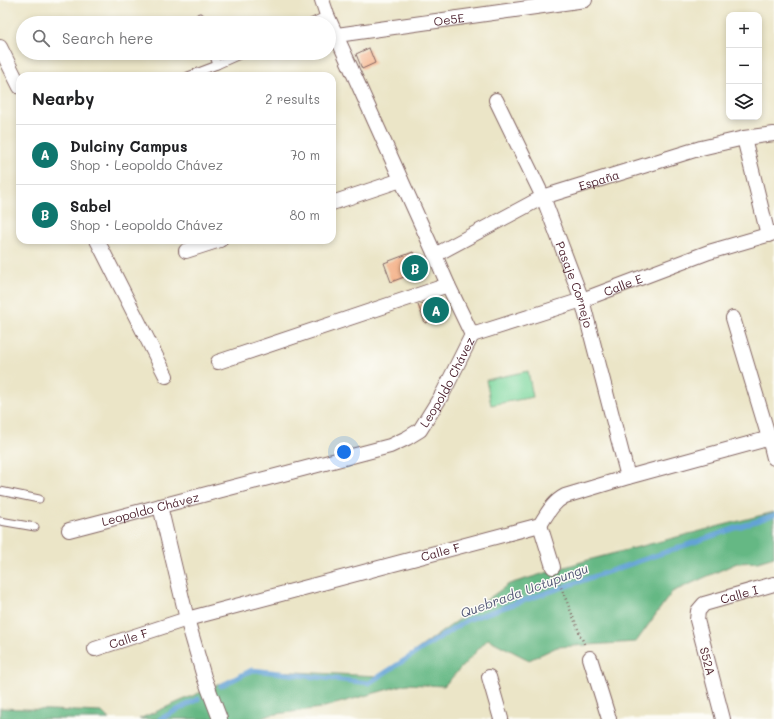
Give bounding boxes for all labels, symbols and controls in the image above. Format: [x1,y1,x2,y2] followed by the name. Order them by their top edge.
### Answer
[433,9,465,29] street label: Oe5E
[726,12,762,120] map controls
[726,12,762,48] button: +
[16,16,336,60] search box
[30,27,52,49] icon: search
[62,28,153,48] text: Search here
[726,48,762,84] button: −
[726,84,762,120] button: layers
[32,87,94,109] text: Nearby
[265,90,320,107] text: 2 results
[70,136,187,156] text: Dulciny Campus
[40,146,50,163] text: A
[290,146,320,163] text: 70 m
[70,156,223,173] text: Shop · Leopoldo Chávez
[576,166,621,194] street label: España
[70,196,111,216] text: Sabel
[41,206,49,223] text: B
[290,206,320,223] text: 80 m
[70,216,223,233] text: Shop · Leopoldo Chávez
[553,239,597,329] street label: Pasaje Cornejo
[402,253,428,283] pin: B
[601,270,645,299] street label: Calle E
[423,295,449,325] pin: A
[416,334,478,430] street label: Leopoldo Chávez
[334,442,354,462] your location
[100,488,201,529] street label: Leopoldo Chávez
[419,539,462,564] street label: Calle F
[458,559,590,621] water label: Quebrada Uctupungu
[718,581,760,607] street label: Calle I
[107,624,150,652] street label: Calle F
[697,645,719,677] street label: S52A

